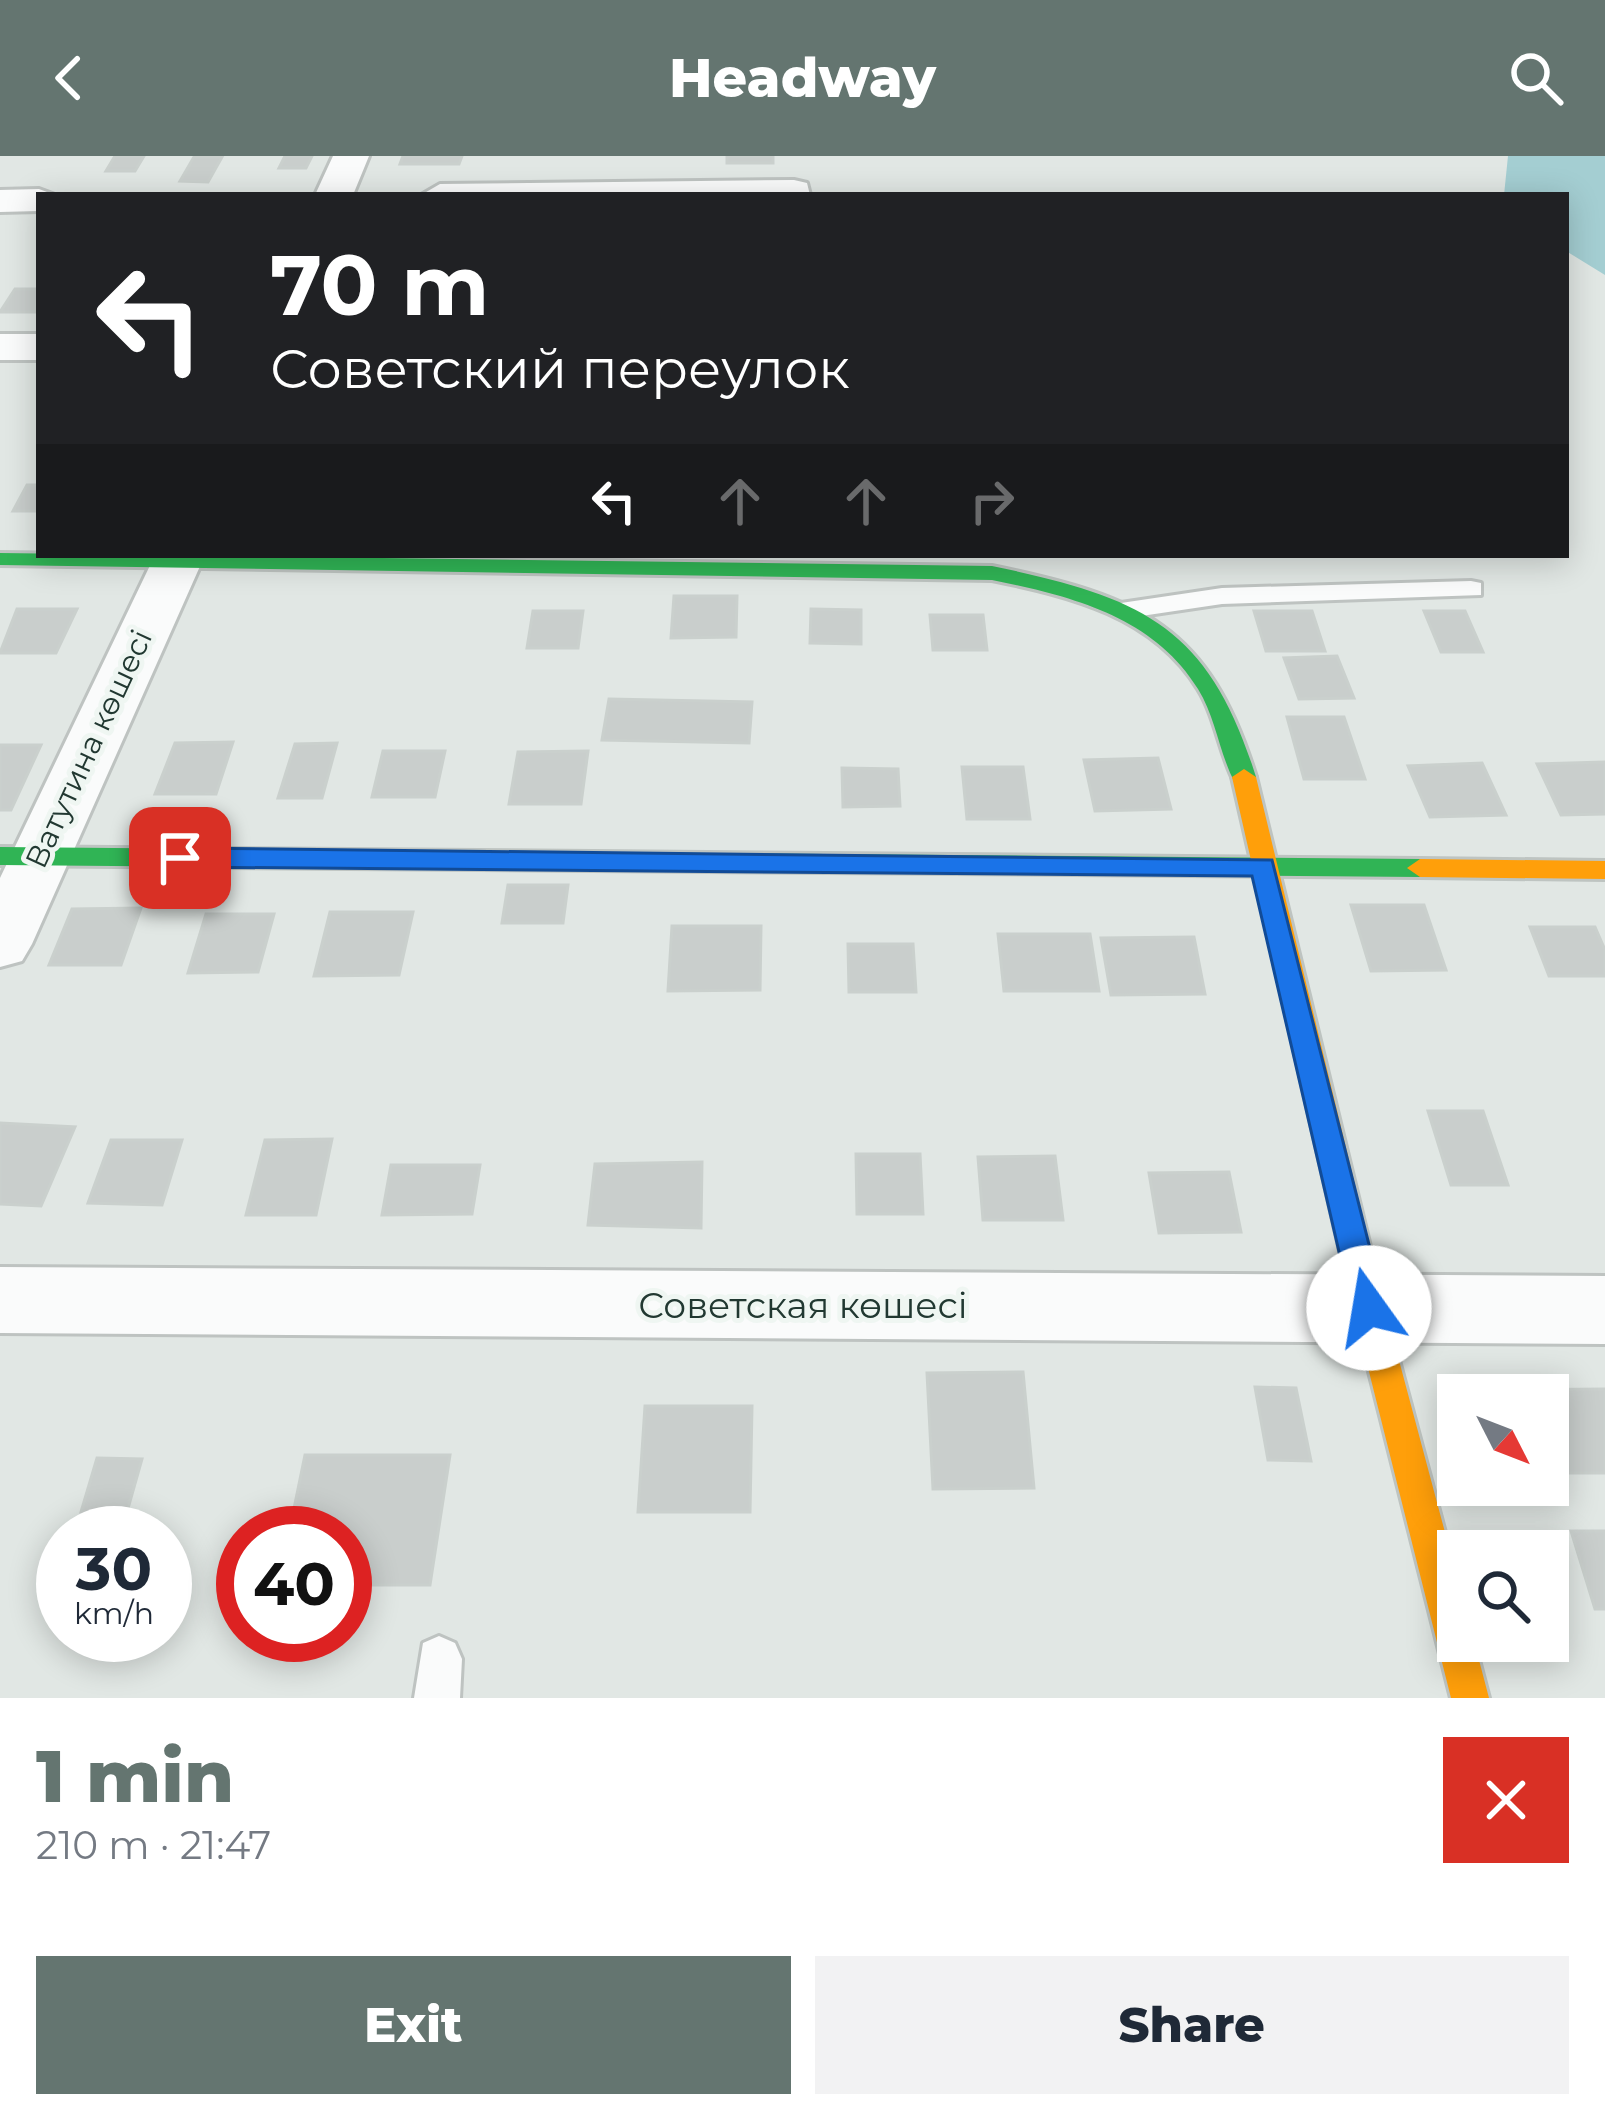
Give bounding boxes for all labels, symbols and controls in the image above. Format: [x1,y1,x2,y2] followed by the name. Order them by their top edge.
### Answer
[36,45,102,111] icon: back
[669,45,936,111] text: Headway
[1503,45,1569,111] icon: search
[270,234,489,336] text: 70 m
[72,240,228,396] icon: left
[270,336,850,402] text: Советский переулок
[581,468,647,534] icon: left
[707,468,773,534] icon: ahead
[833,468,899,534] icon: ahead
[959,468,1025,534] icon: right
[17,624,160,874] street label: Ватутина көшесі
[129,807,231,909] pin
[147,825,213,891] icon: arrive
[1306,1245,1432,1371] position arrow
[638,1283,968,1327] street label: Советская көшесі
[1437,1374,1569,1506] north arrow
[1437,1374,1569,1662] map controls
[216,1506,372,1662] speed limit sign: 40
[1437,1530,1569,1662] button: search
[76,1532,152,1605] text: 30
[74,1595,154,1632] text: km/h
[36,1732,234,1820] text: 1 min
[1443,1737,1569,1863] button: close
[36,1821,271,1869] text: 210 m · 21:47
[36,1956,791,2094] button: Exit
[815,1956,1569,2094] button: Share

